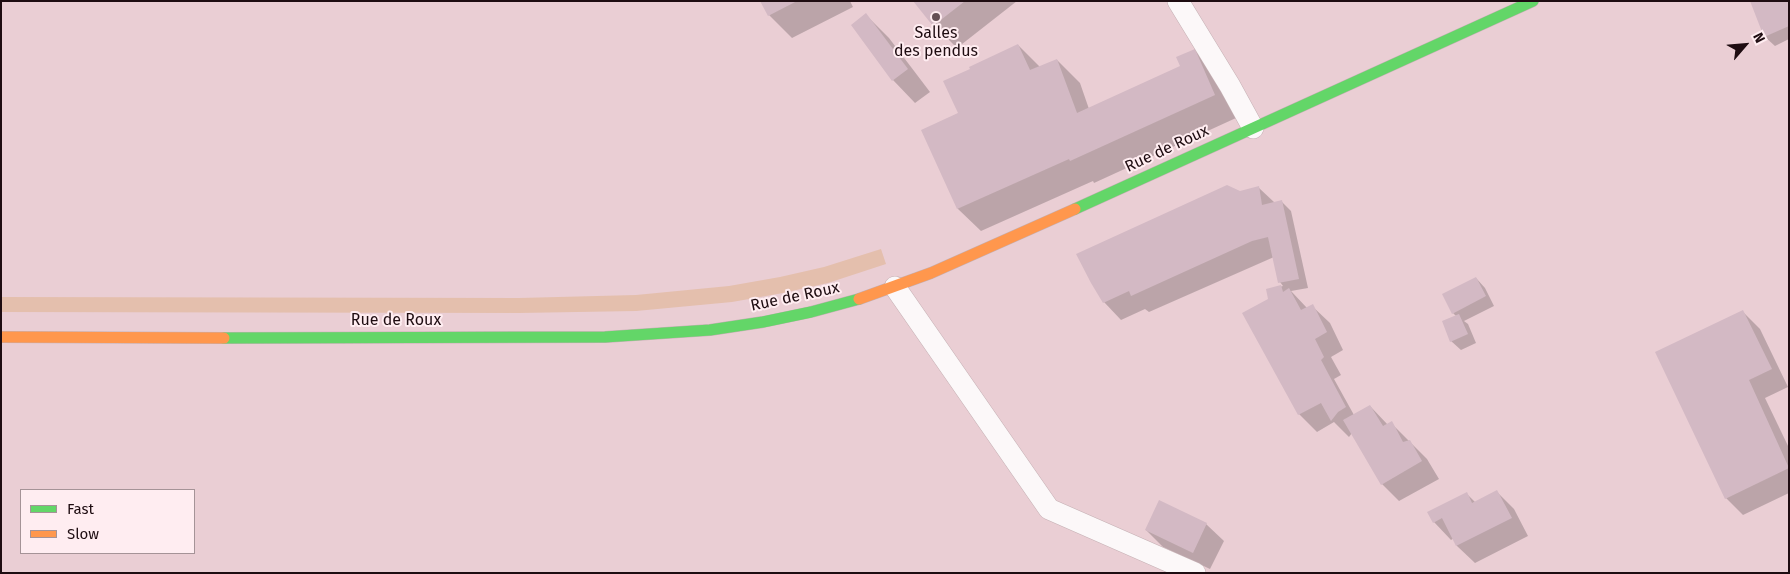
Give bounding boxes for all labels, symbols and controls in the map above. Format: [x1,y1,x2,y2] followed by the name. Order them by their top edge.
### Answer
[930,11,942,23] marker: Salles des pendus
[1720,20,1770,70] north arrow
[894,24,978,62] place label: Salles des pendus
[1749,30,1768,46] text: N
[1122,121,1212,177] street label: Rue de Roux
[749,278,841,316] street label: Rue de Roux
[351,311,441,331] street label: Rue de Roux
[20,489,195,554] legend
[67,500,94,518] text: Fast
[67,525,99,543] text: Slow

